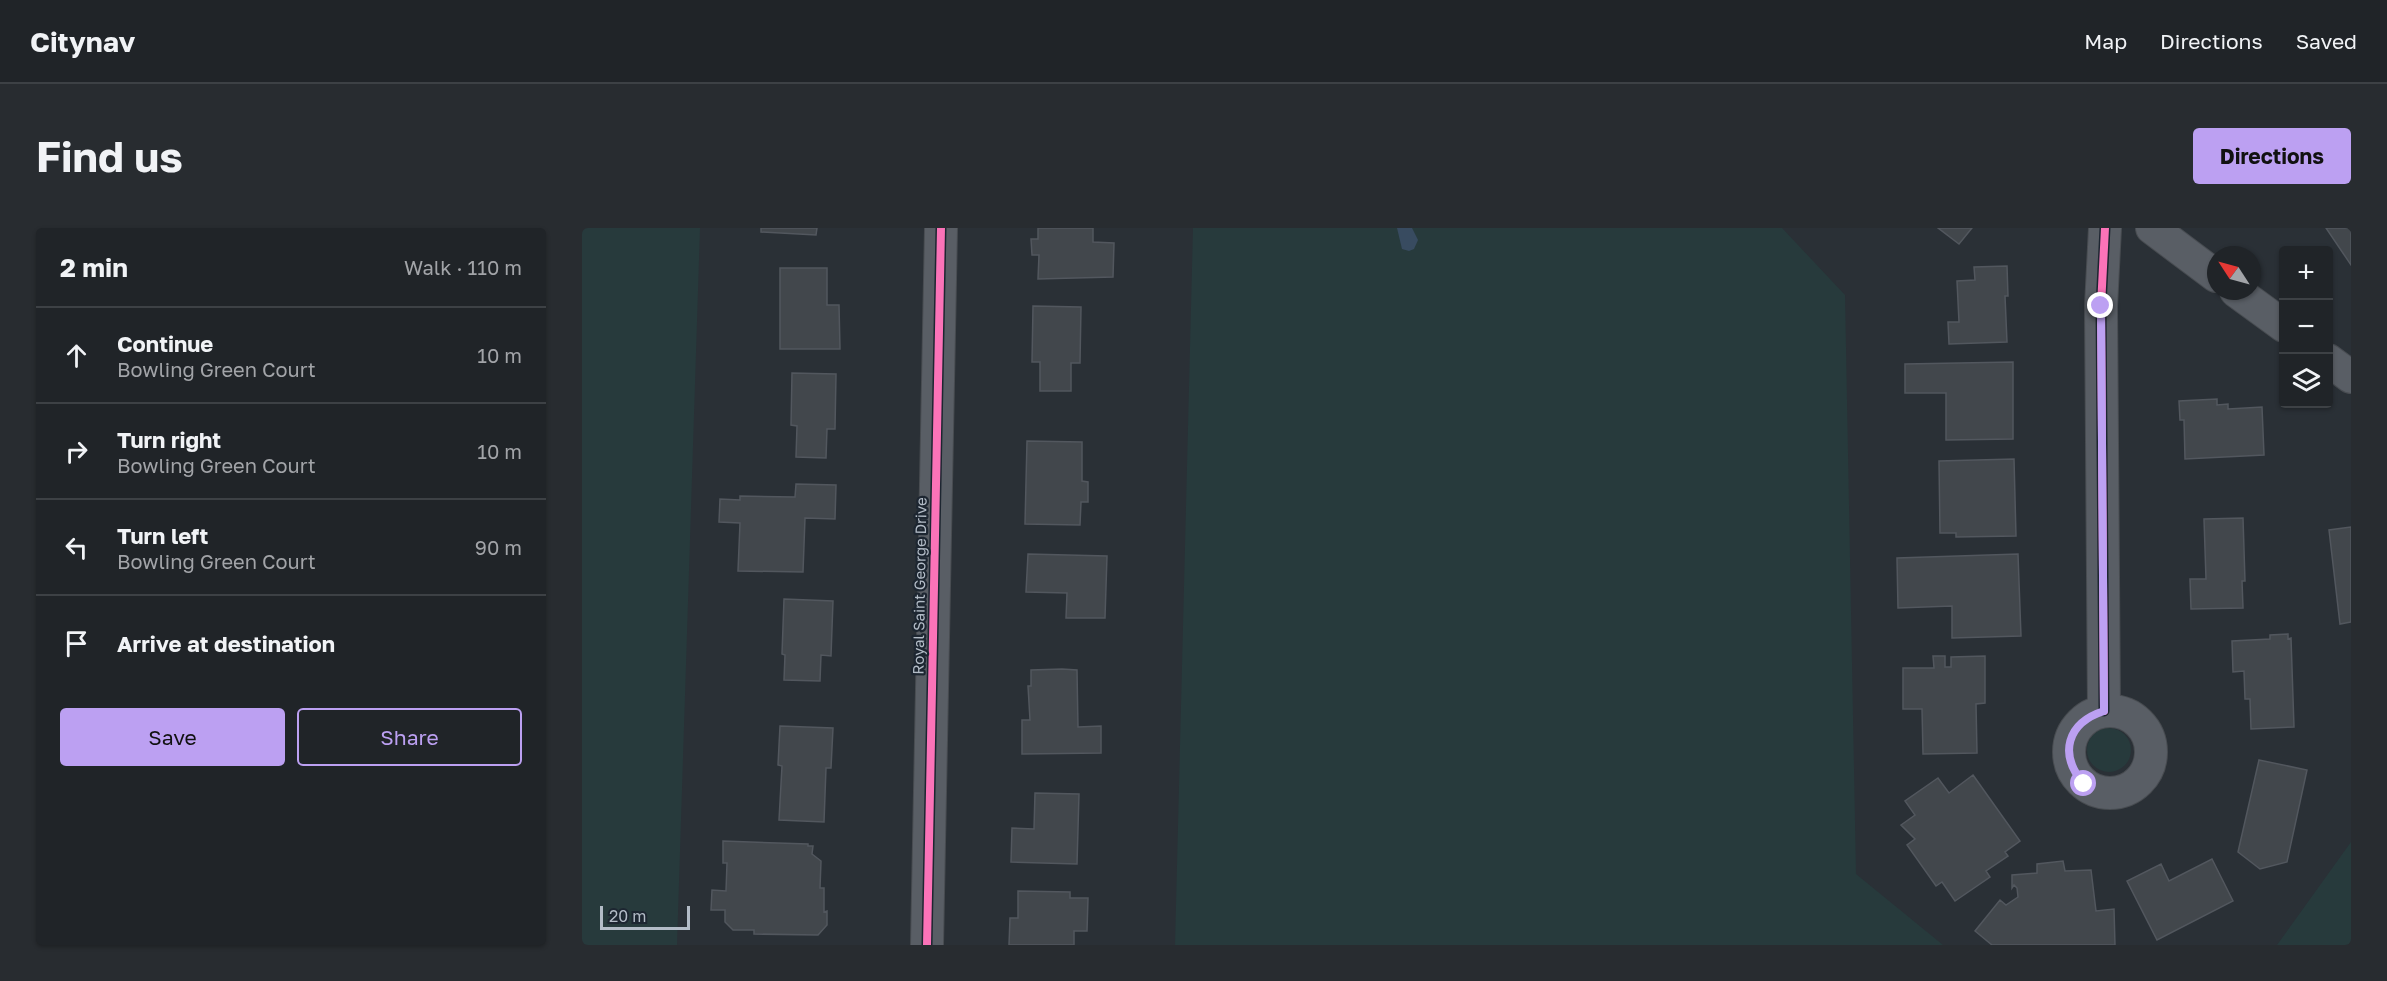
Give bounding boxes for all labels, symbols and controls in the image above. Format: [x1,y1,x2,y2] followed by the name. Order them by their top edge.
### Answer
[30,25,135,58] text: Citynav
[2084,28,2127,54] text: Map
[2160,28,2263,54] text: Directions
[2296,28,2357,54] text: Saved
[2193,128,2351,184] button: Directions
[36,131,183,181] text: Find us
[2207,246,2261,300] north arrow
[2279,246,2333,408] map controls
[2279,246,2333,300] button: +
[60,252,128,283] text: 2 min
[404,255,522,279] text: Walk · 110 m
[2087,292,2113,318] route end
[2279,300,2333,354] button: −
[117,330,213,357] text: Continue
[60,339,93,372] icon: ahead
[477,343,522,367] text: 10 m
[2279,354,2333,408] button: layers
[117,357,316,381] text: Bowling Green Court
[117,426,221,453] text: Turn right
[60,435,93,468] icon: right
[477,439,522,463] text: 10 m
[117,453,316,477] text: Bowling Green Court
[908,497,930,675] street label: Royal Saint George Drive
[117,522,208,549] text: Turn left
[60,531,93,564] icon: left
[475,535,522,559] text: 90 m
[117,549,316,573] text: Bowling Green Court
[60,627,93,660] icon: arrive
[117,630,335,657] text: Arrive at destination
[60,708,285,766] button: Save
[297,708,522,766] button: Share
[2070,770,2096,796] route start
[600,903,690,930] scale bar
[609,906,646,926] text: 20 m

